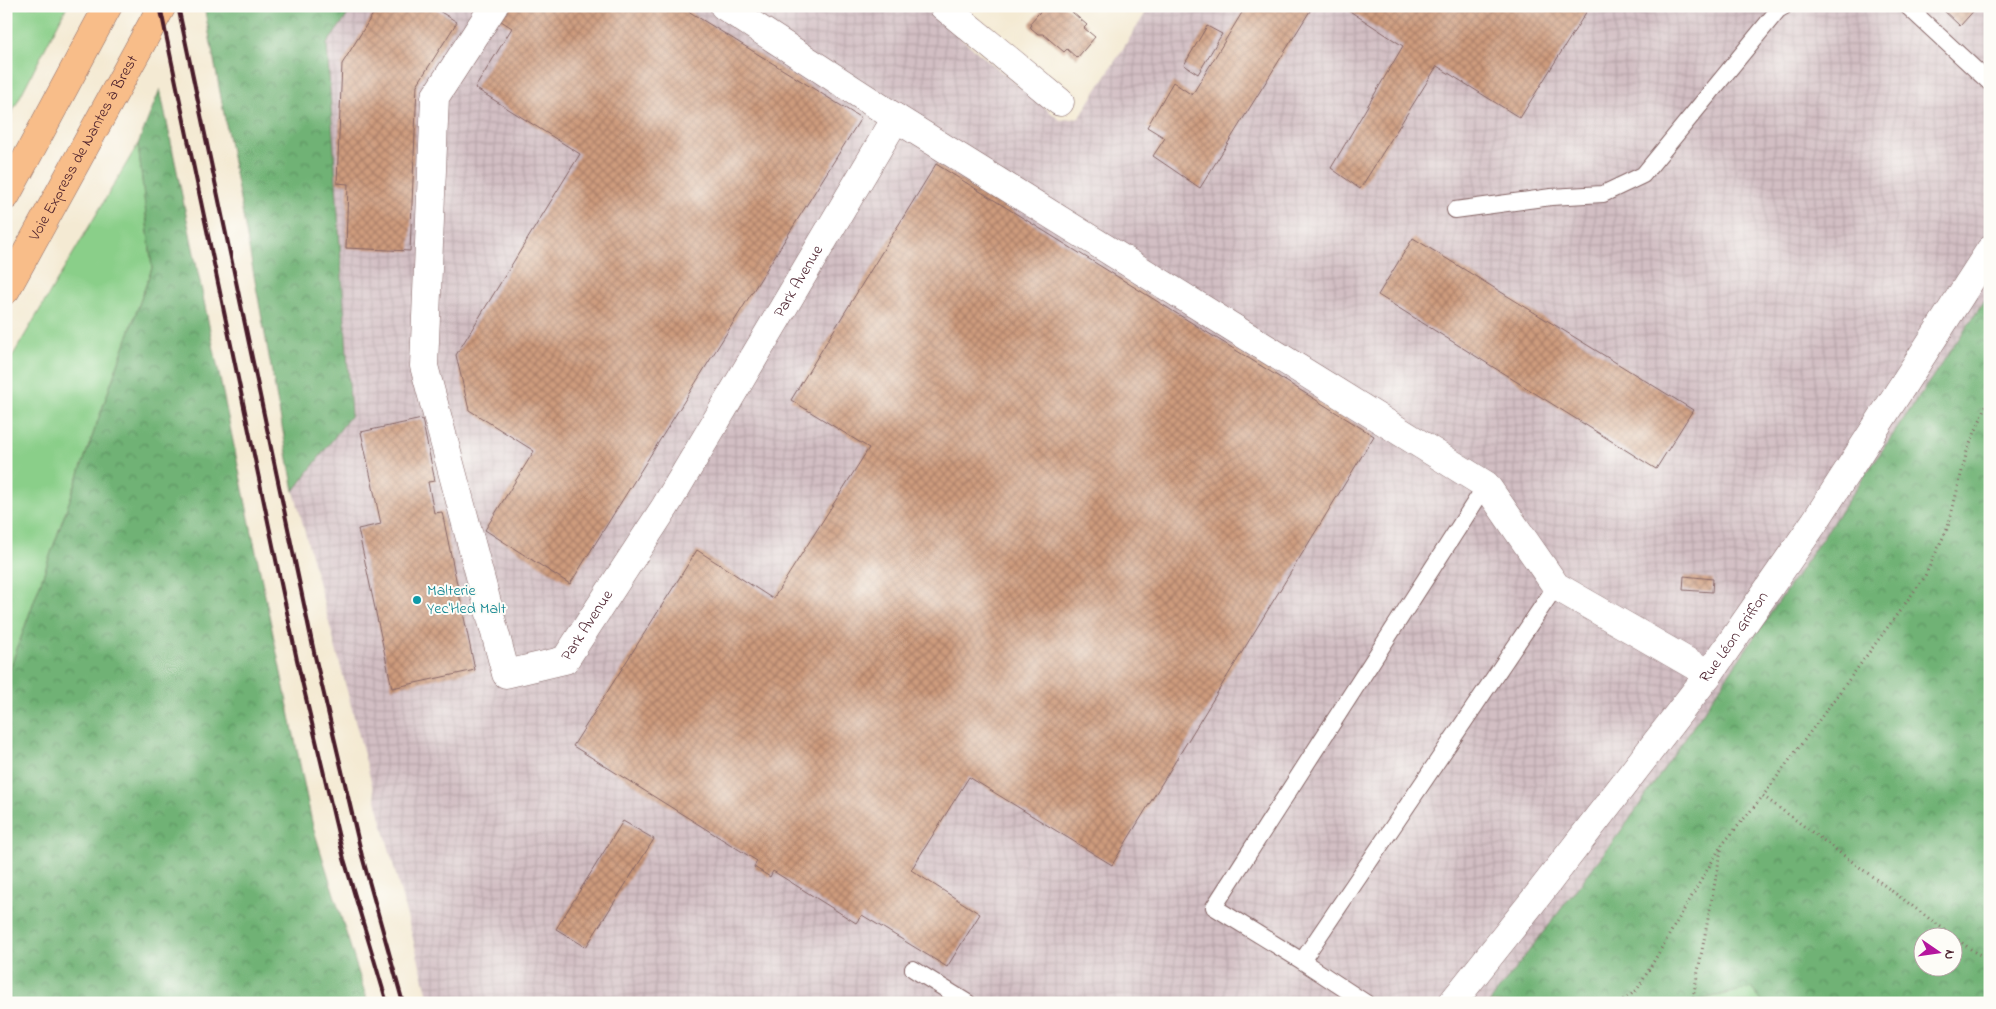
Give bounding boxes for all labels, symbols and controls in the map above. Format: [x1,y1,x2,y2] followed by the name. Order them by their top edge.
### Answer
[23,50,145,246] street label: Voie Express de Nantes à Brest
[768,240,830,322] street label: Park Avenue
[427,579,507,621] place label: Malterie Yec'Hed Malt
[555,585,620,666] street label: Park Avenue
[1694,587,1775,689] street label: Rue Léon Griffon
[411,594,423,606] marker: Malterie Yec'Hed Malt
[1914,926,1964,976] north arrow
[1938,948,1960,962] text: N

